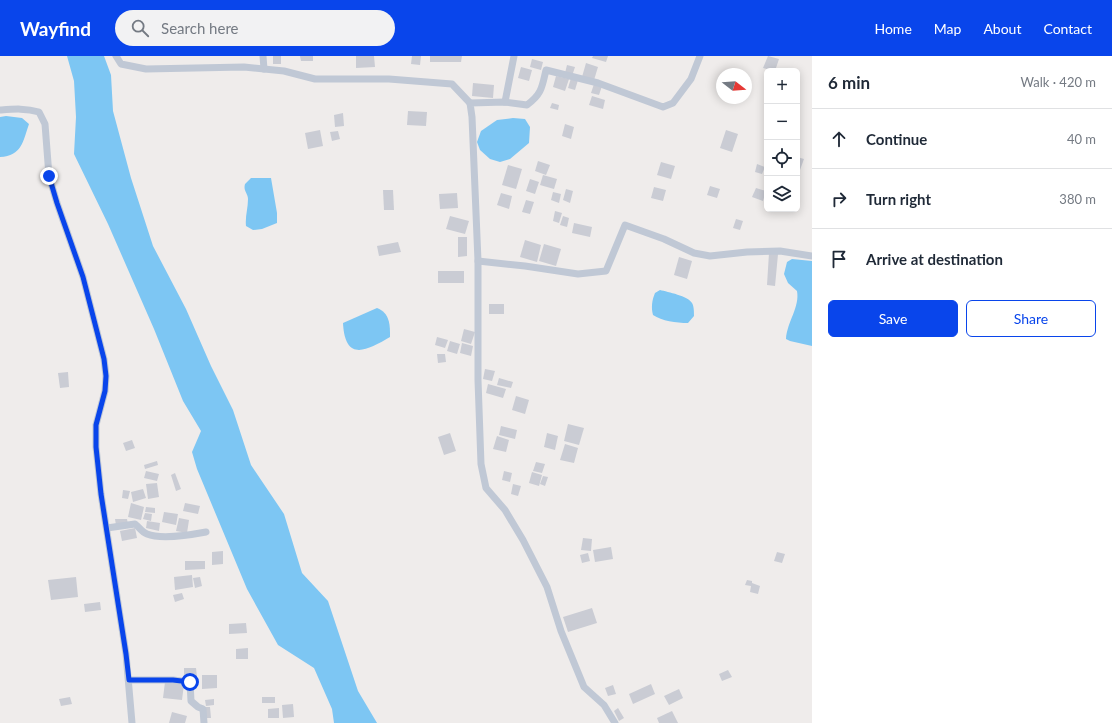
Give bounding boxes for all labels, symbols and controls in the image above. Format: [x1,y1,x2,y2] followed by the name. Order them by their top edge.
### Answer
[115,10,395,46] search box
[20,17,91,40] text: Wayfind
[129,17,151,39] icon: search
[161,19,238,37] text: Search here
[874,20,912,37] text: Home
[934,20,961,37] text: Map
[983,20,1021,37] text: About
[1043,20,1092,37] text: Contact
[716,68,752,104] north arrow
[764,68,800,212] map controls
[764,68,800,104] button: +
[828,72,870,93] text: 6 min
[1020,74,1096,90] text: Walk · 420 m
[764,104,800,140] button: −
[828,128,850,150] icon: ahead
[866,130,927,148] text: Continue
[1067,131,1096,147] text: 40 m
[764,140,800,176] button: locate
[40,167,58,185] route end
[764,176,800,212] button: layers
[828,188,850,210] icon: right
[866,190,931,208] text: Turn right
[1059,191,1096,207] text: 380 m
[828,248,850,270] icon: arrive
[866,250,1003,268] text: Arrive at destination
[828,300,958,337] button: Save
[966,300,1096,337] button: Share
[181,673,199,691] route start

